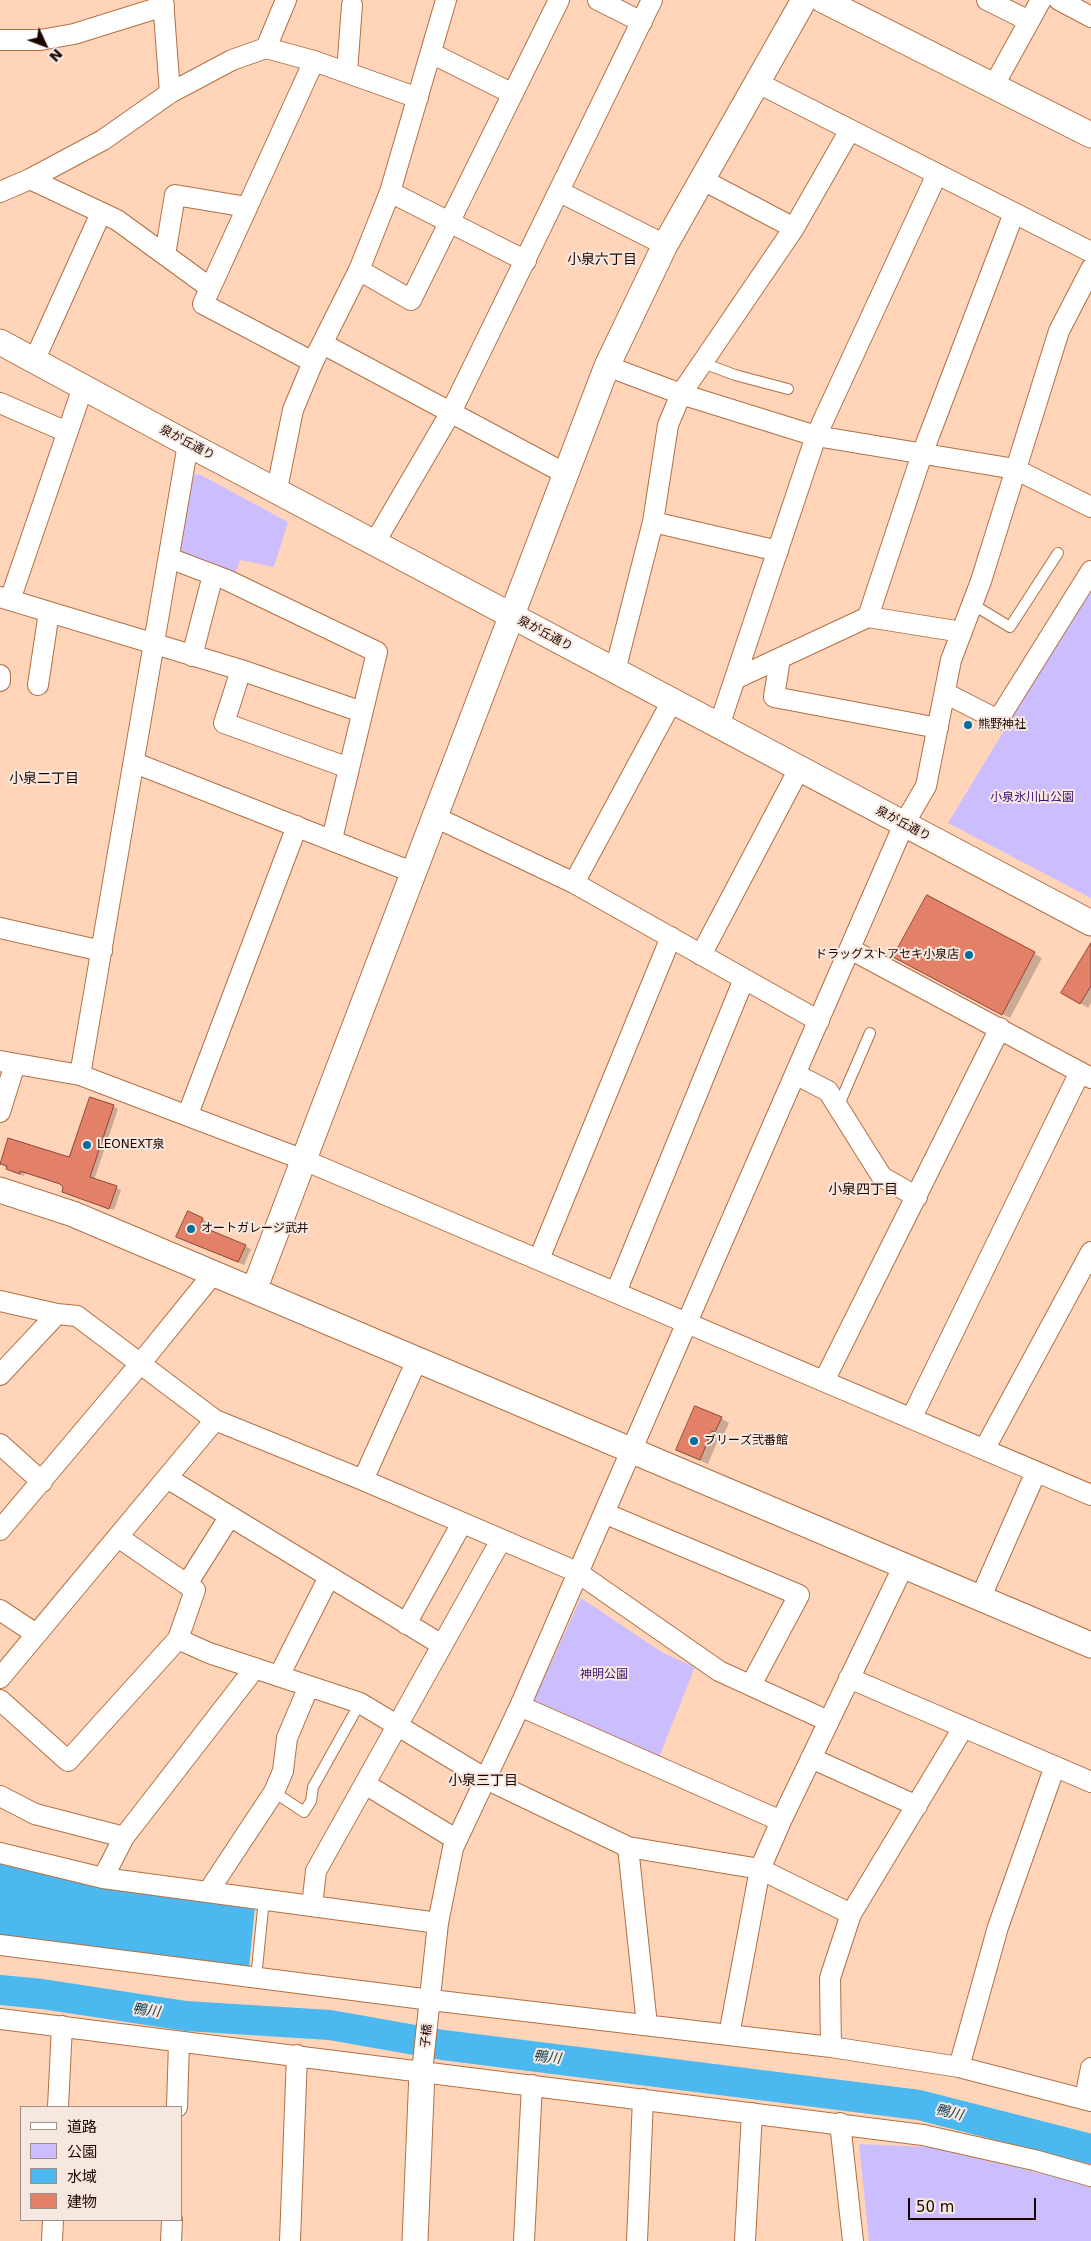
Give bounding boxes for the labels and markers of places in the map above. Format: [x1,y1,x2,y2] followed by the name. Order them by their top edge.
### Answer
[978,718,1026,732] place label: 熊野神社
[962,719,974,731] marker: 熊野神社
[815,948,959,962] place label: ドラッグストアセキ小泉店
[963,949,975,961] marker: ドラッグストアセキ小泉店
[97,1138,165,1152] place label: LEONEXT泉
[81,1139,93,1151] marker: LEONEXT泉
[201,1222,309,1236] place label: オートガレージ武井
[185,1223,197,1235] marker: オートガレージ武井
[704,1434,788,1448] place label: ブリーズ弐番館
[688,1435,700,1447] marker: ブリーズ弐番館

